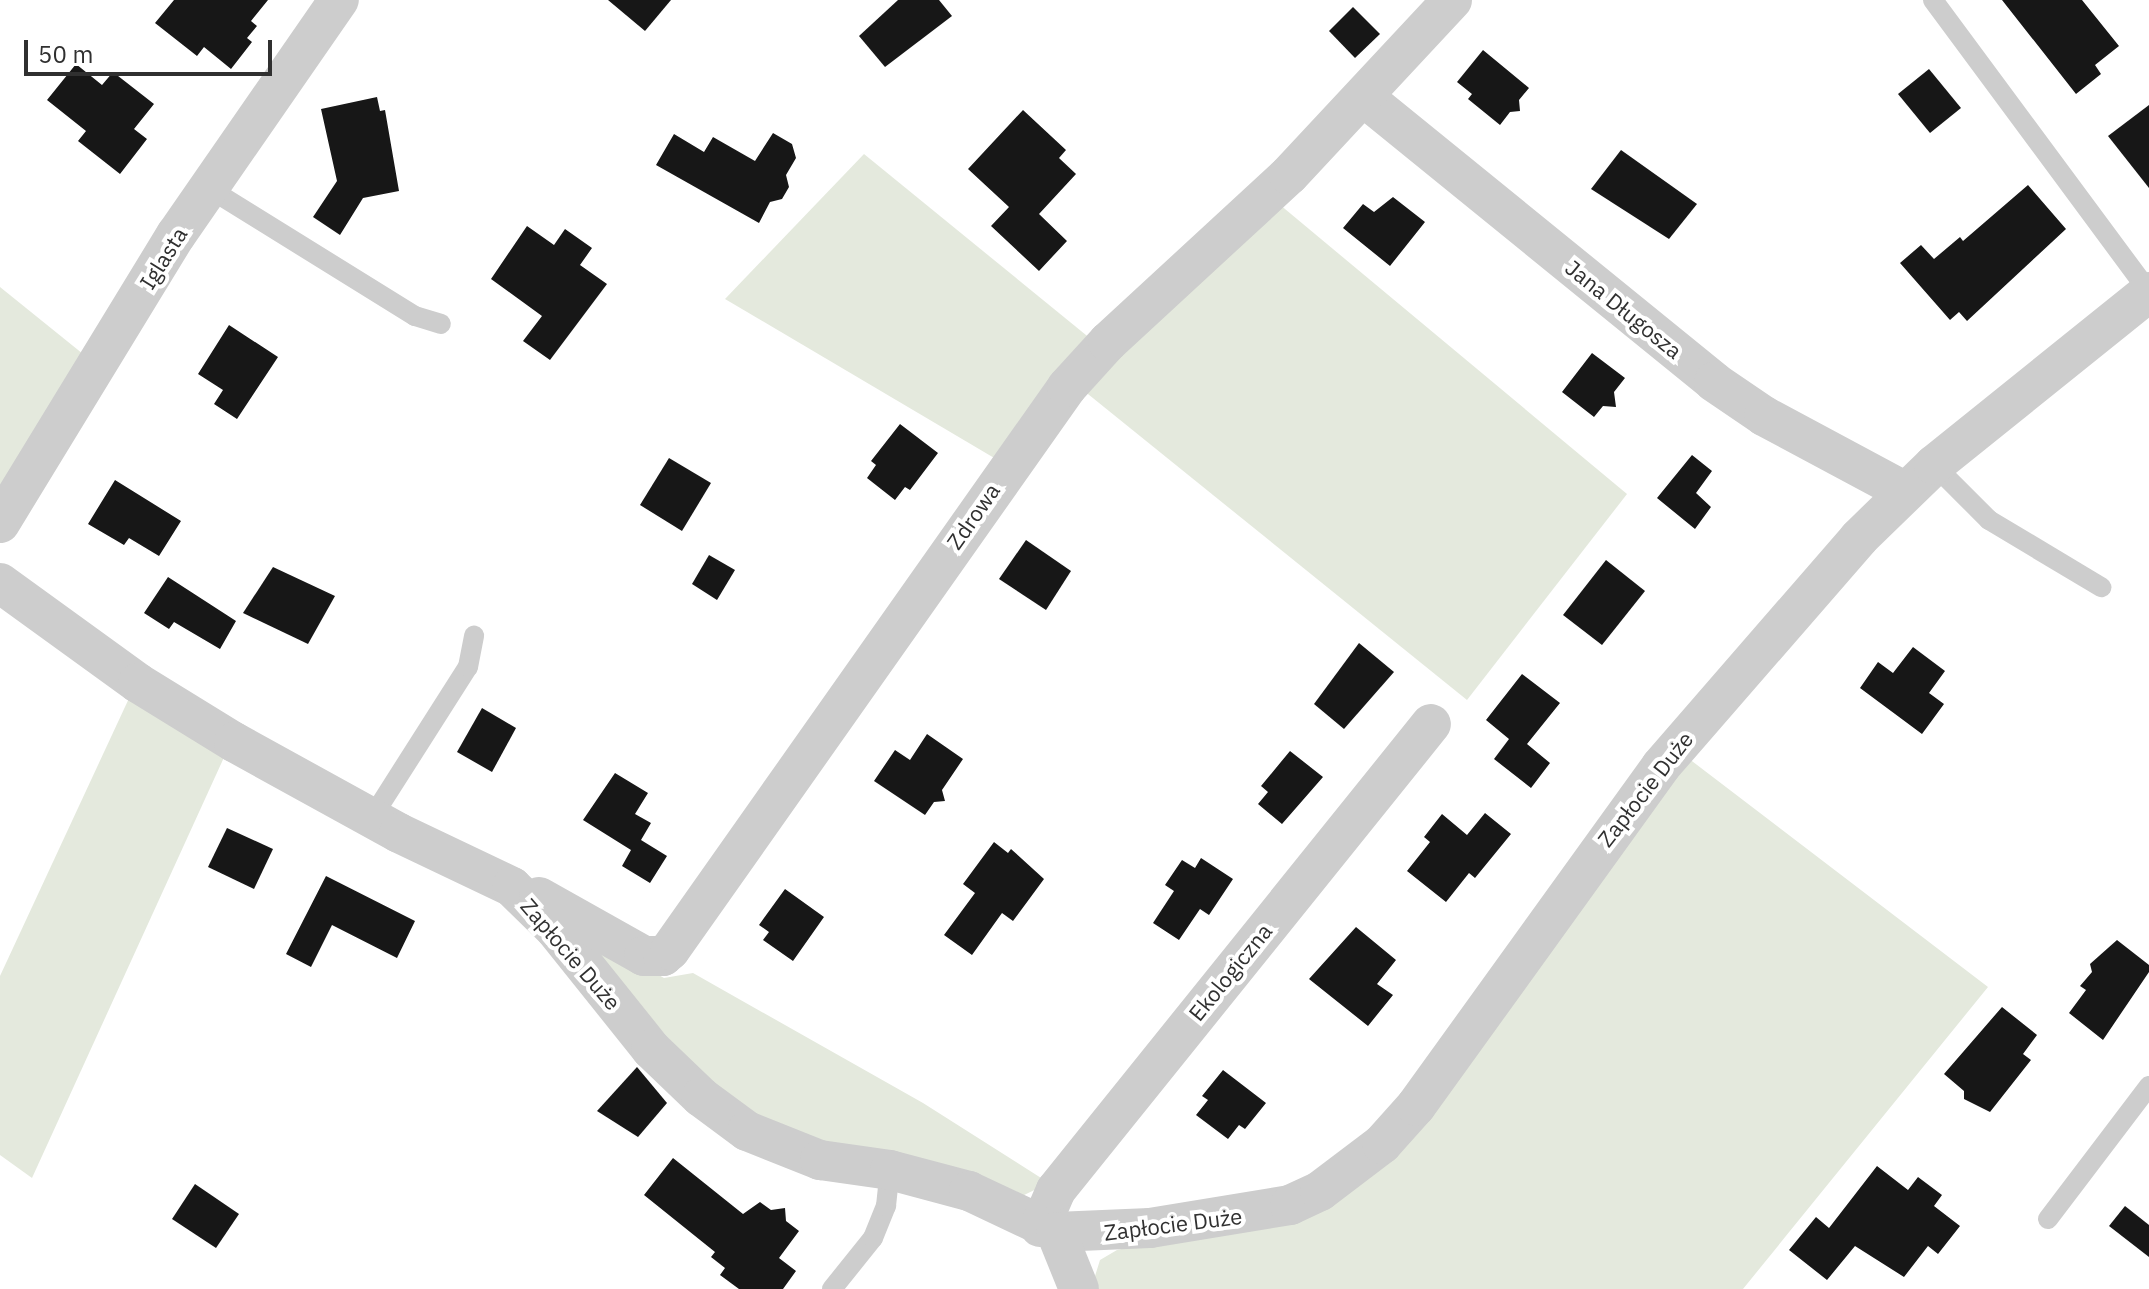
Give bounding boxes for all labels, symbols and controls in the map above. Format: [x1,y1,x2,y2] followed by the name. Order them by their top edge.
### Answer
[28,24,276,74] scale bar
[38,38,93,70] text: 50 m
[134,222,192,294] street label: Iglasta
[1561,254,1687,364] street label: Jana Długosza
[941,478,1005,554] street label: Zdrowa
[1592,726,1698,852] street label: Zapłocie Duże
[515,893,627,1015] street label: Zapłocie Duże
[1183,918,1277,1026] street label: Ekologiczna
[1102,1202,1244,1246] street label: Zapłocie Duże

